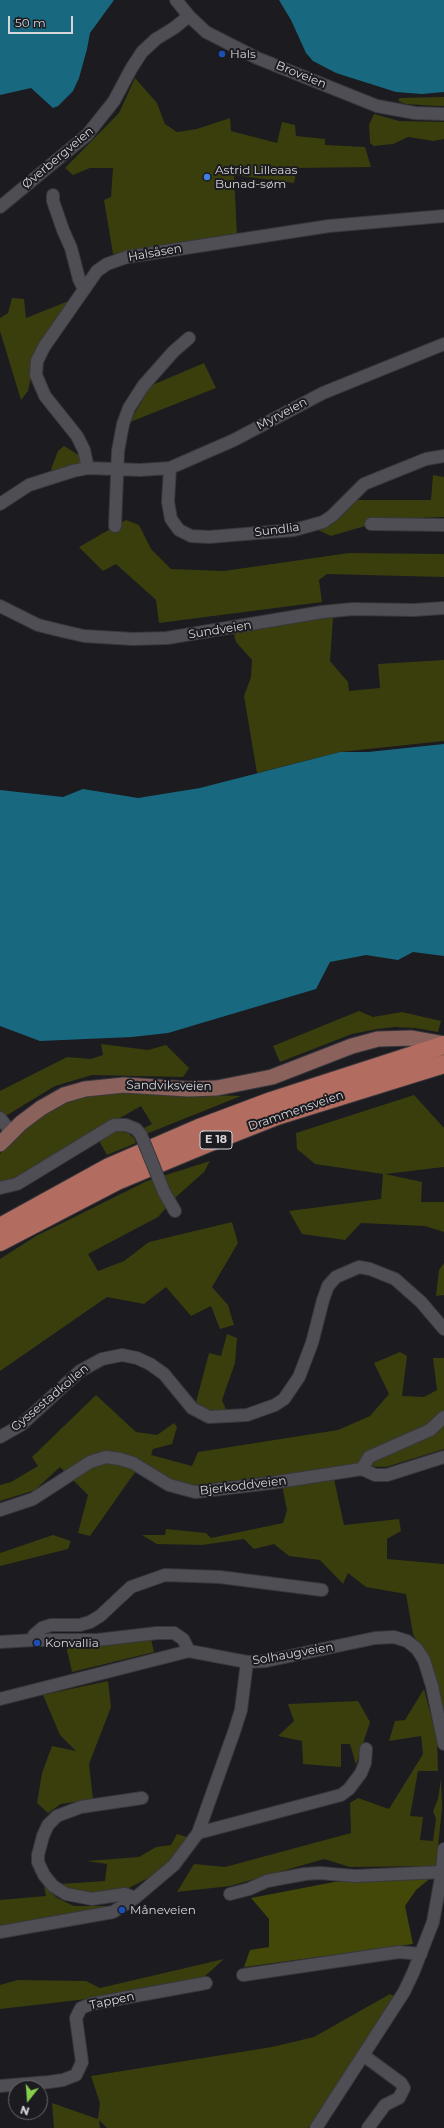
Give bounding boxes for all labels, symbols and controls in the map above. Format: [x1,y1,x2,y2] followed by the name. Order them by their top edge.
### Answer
[10,8,75,34] scale bar
[15,15,46,30] text: 50 m
[230,47,256,61] place label: Hals
[217,49,227,59] marker: Hals
[274,58,328,92] street label: Broveien
[19,124,97,192] street label: Øverbergveien
[215,163,297,191] place label: Astrid Lilleaas Bunad-søm
[202,172,212,182] marker: Astrid Lilleaas Bunad-søm
[127,241,183,265] street label: Halsåsen
[254,395,310,433] street label: Myrveien
[254,520,300,540] street label: Sundlia
[187,618,253,642] street label: Sundveien
[126,1078,212,1094] street label: Sandviksveien
[246,1088,346,1134] street label: Drammensveien
[200,1131,232,1149] road number: E 18
[8,1361,92,1435] street label: Gyssestadkollen
[199,1474,287,1498] street label: Bjerkoddveien
[45,1636,99,1650] place label: Konvallia
[32,1638,42,1648] marker: Konvallia
[251,1640,335,1668] street label: Solhaugveien
[130,1903,196,1917] place label: Måneveien
[117,1905,127,1915] marker: Måneveien
[88,1989,136,2013] street label: Tappen
[8,2080,48,2120] north arrow
[18,2103,31,2119] text: N

